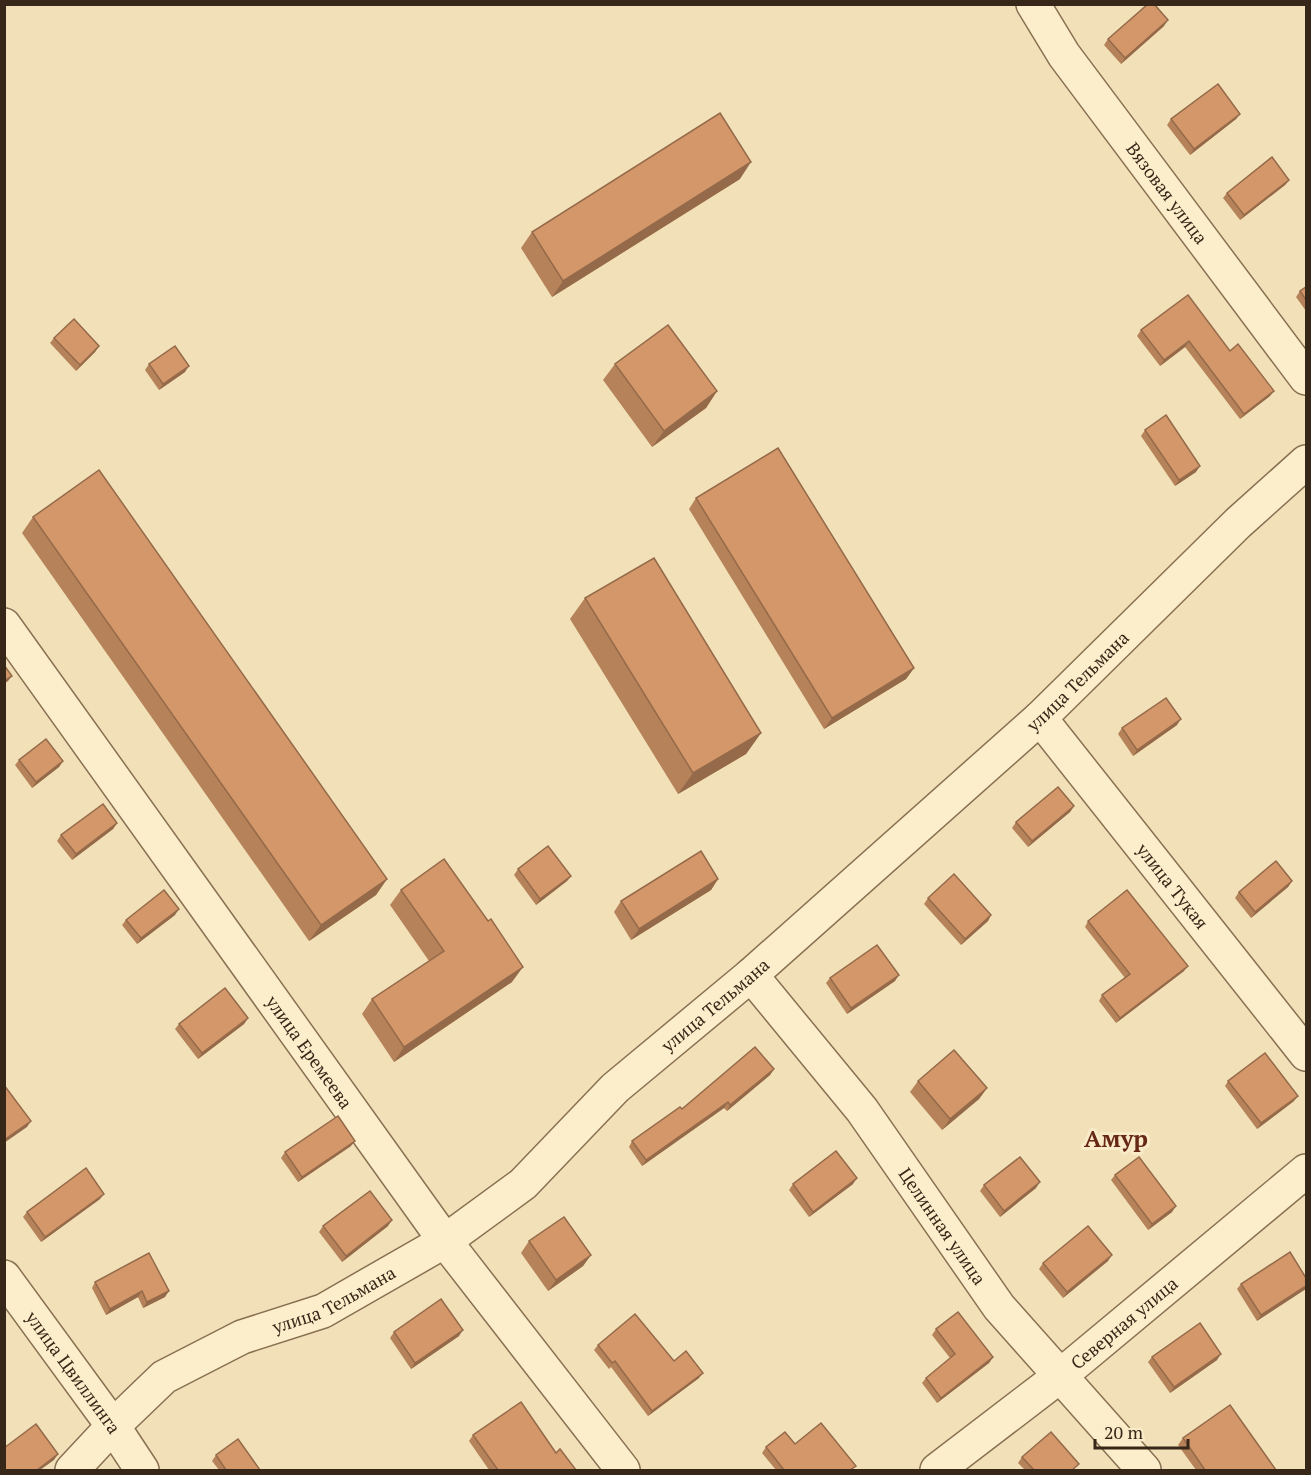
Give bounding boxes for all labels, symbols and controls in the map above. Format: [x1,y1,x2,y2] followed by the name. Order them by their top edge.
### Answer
[1121,137,1213,249] street label: Вязовая улица
[1020,625,1134,737] street label: улица Тельмана
[1131,837,1214,933] street label: улица Тукая
[655,952,774,1058] street label: улица Тельмана
[260,990,358,1113] street label: улица Еремеева
[1084,1122,1148,1154] district label: Амур
[894,1163,992,1289] street label: Целинная улица
[268,1260,400,1339] street label: улица Тельмана
[1065,1271,1183,1374] street label: Северная улица
[20,1305,127,1438] street label: улица Цвиллинга
[1095,1412,1188,1450] scale bar
[1104,1420,1144,1444] text: 20 m

